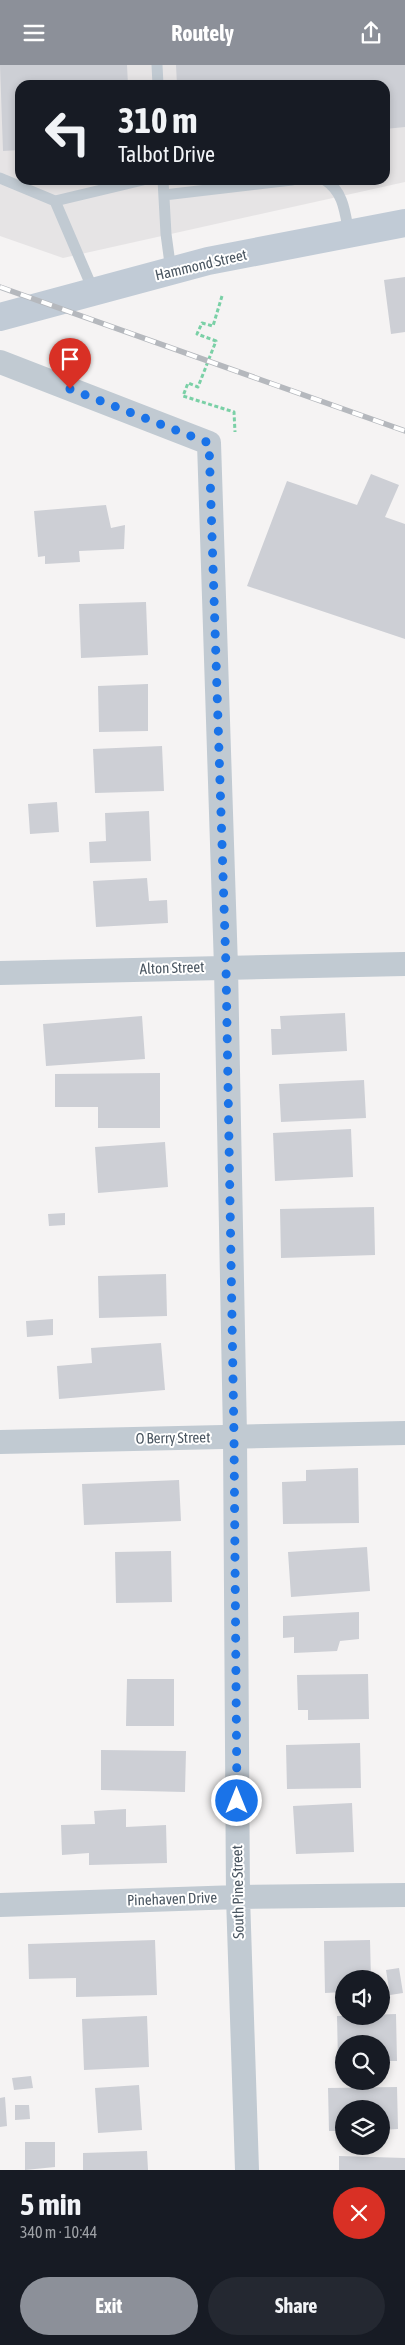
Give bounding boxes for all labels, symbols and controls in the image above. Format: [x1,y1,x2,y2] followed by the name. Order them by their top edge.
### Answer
[20,19,48,47] icon: menu
[357,19,385,47] icon: share
[171,20,234,46] text: Routely
[35,100,100,165] icon: left
[118,100,197,140] text: 310 m
[118,141,215,167] text: Talbot Drive
[153,246,248,283] street label: Hammond Street
[49,338,91,389] pin
[56,345,84,373] icon: arrive
[139,958,205,977] street label: Alton Street
[135,1428,211,1447] street label: O Berry Street
[210,1774,262,1826] position arrow
[228,1845,247,1939] street label: South Pine Street
[127,1888,217,1909] street label: Pinehaven Drive
[335,1970,390,2155] map controls
[335,1970,390,2025] button: sound
[335,2035,390,2090] button: search
[335,2100,390,2155] button: layers
[20,2187,81,2221] text: 5 min
[333,2187,385,2239] button: close
[20,2223,97,2241] text: 340 m · 10:44
[20,2277,198,2335] button: Exit
[208,2277,385,2335] button: Share

